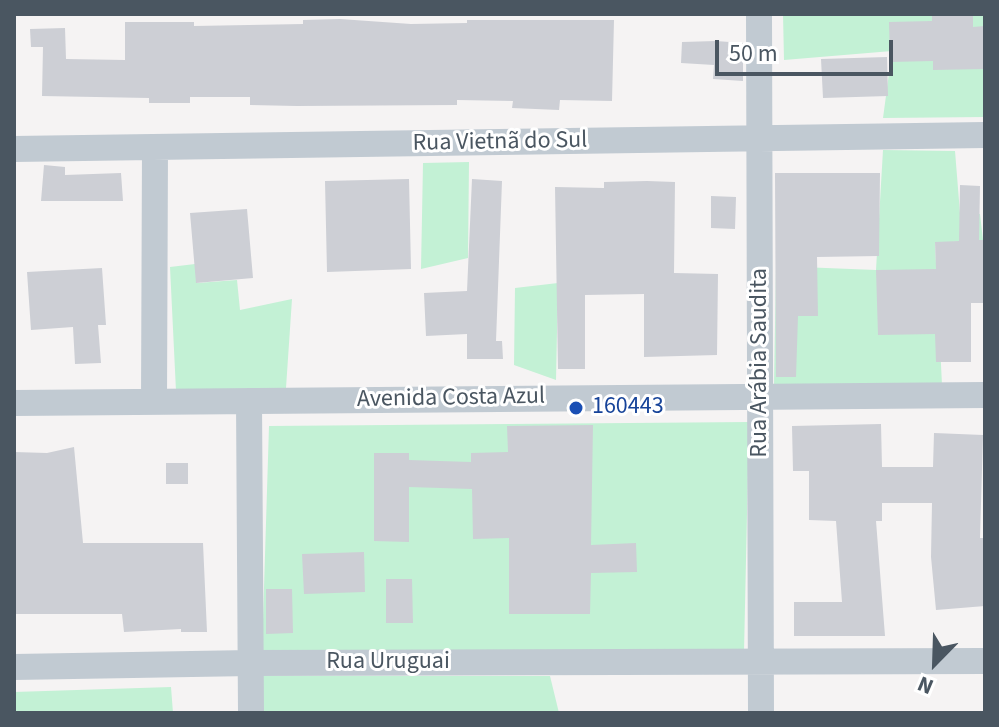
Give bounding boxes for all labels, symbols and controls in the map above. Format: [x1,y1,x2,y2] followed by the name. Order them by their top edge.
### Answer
[719,24,897,74] scale bar
[729,36,778,71] text: 50 m
[412,127,588,159] street label: Rua Vietnã do Sul
[747,268,775,458] street label: Rua Arábia Saudita
[357,383,545,415] street label: Avenida Costa Azul
[592,394,664,422] place label: 160443
[567,399,585,417] marker: 160443
[895,623,975,703] north arrow
[326,649,450,677] street label: Rua Uruguai
[913,668,939,703] text: N

